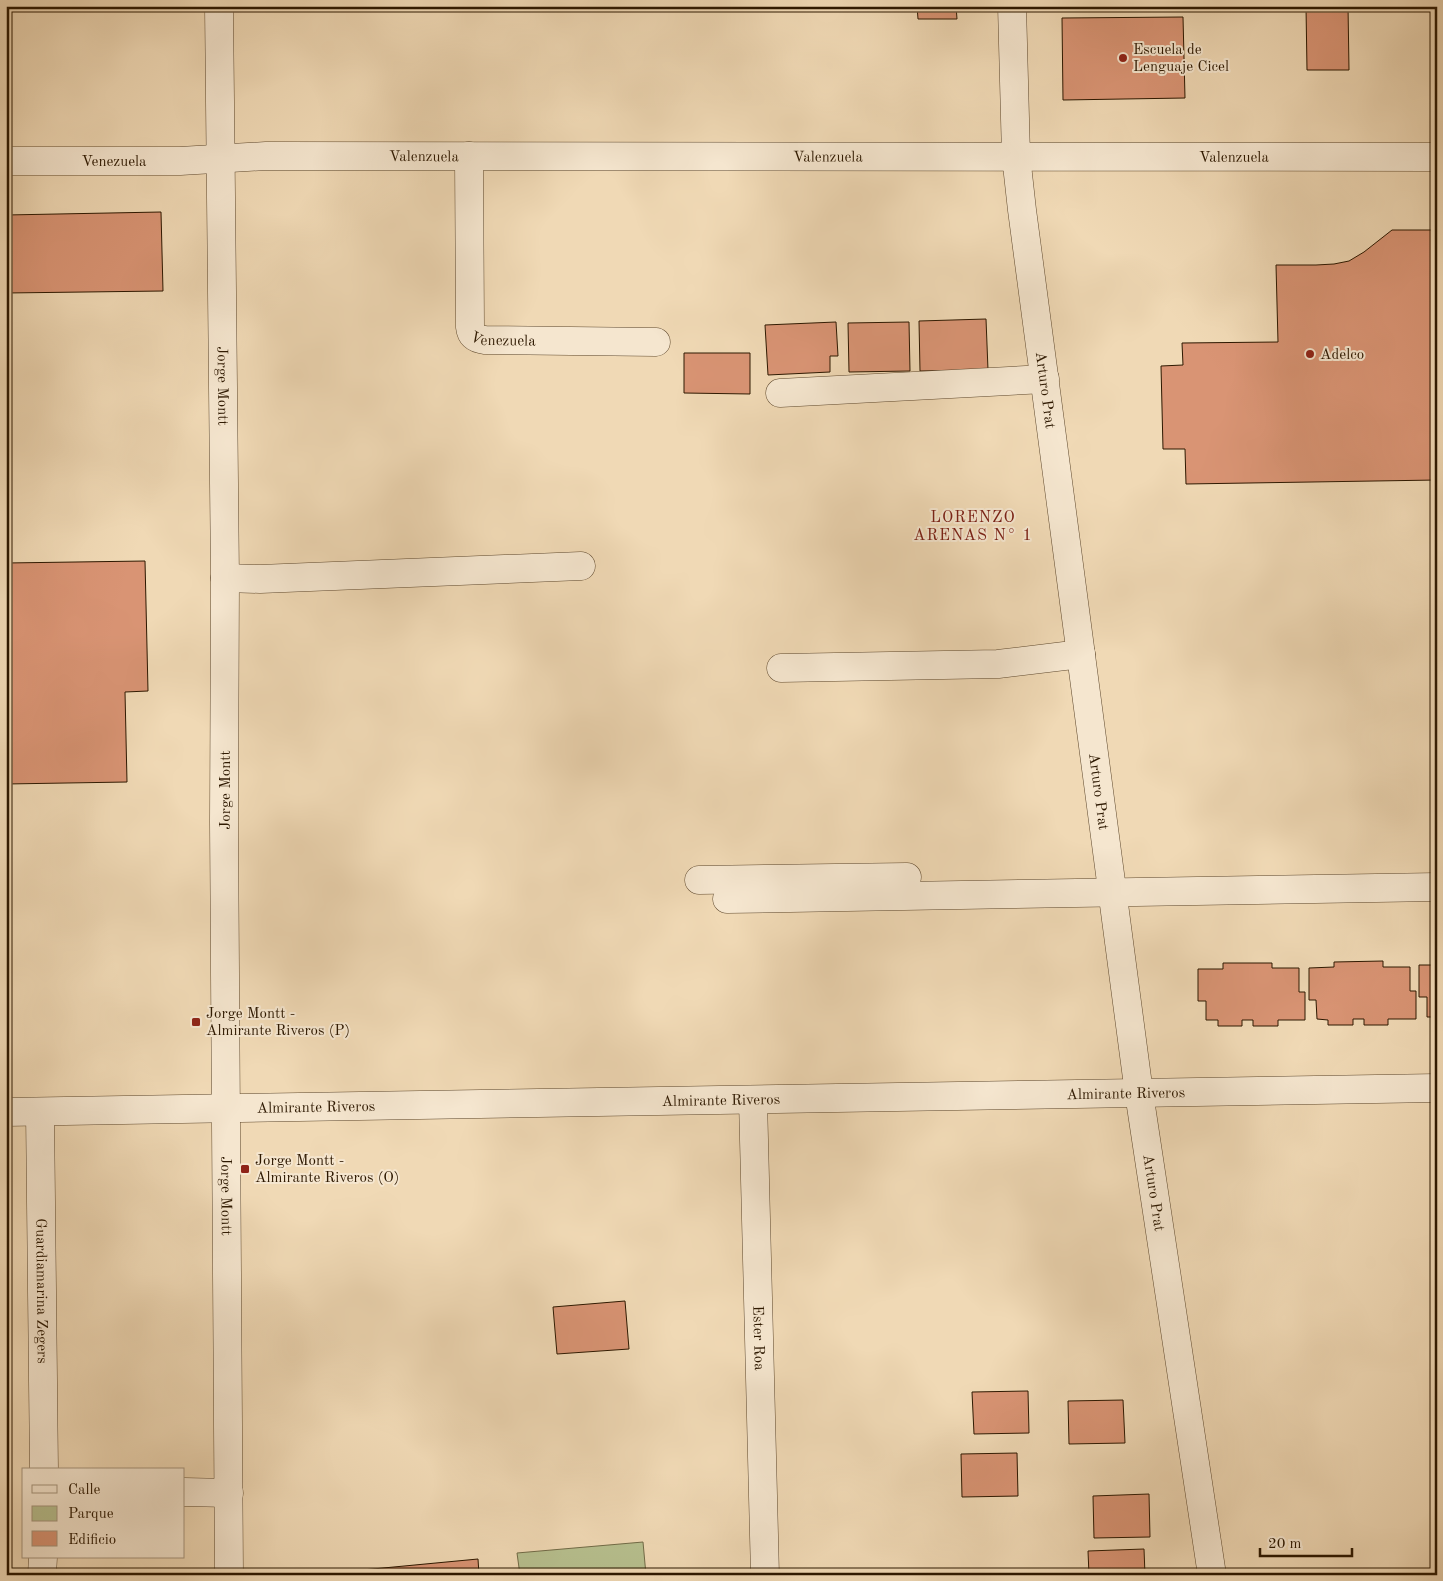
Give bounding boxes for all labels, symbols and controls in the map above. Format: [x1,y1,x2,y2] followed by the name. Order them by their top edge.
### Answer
[1133,43,1229,75] place label: Escuela de Lenguaje Cicel
[1117,52,1129,64] marker: Escuela de Lenguaje Cicel
[389,150,459,165] street label: Valenzuela
[793,150,863,166] street label: Valenzuela
[1199,151,1269,166] street label: Valenzuela
[81,155,147,170] street label: Venezuela
[467,330,536,350] street label: Venezuela
[214,346,229,426] street label: Jorge Montt
[1304,348,1316,360] marker: Adelco
[1320,348,1364,363] place label: Adelco
[1032,351,1057,430] street label: Arturo Prat
[913,510,1033,544] district label: LORENZO ARENAS N° 1
[219,750,234,830] street label: Jorge Montt
[1085,752,1110,831] street label: Arturo Prat
[206,1007,350,1039] place label: Jorge Montt - Almirante Riveros (P)
[190,1016,202,1028] marker: Jorge Montt - Almirante Riveros (P)
[1066,1086,1185,1103] street label: Almirante Riveros
[661,1093,780,1110] street label: Almirante Riveros
[257,1100,375,1117] street label: Almirante Riveros
[1139,1153,1166,1233] street label: Arturo Prat
[255,1154,399,1186] place label: Jorge Montt - Almirante Riveros (O)
[217,1156,233,1236] street label: Jorge Montt
[239,1163,251,1175] marker: Jorge Montt - Almirante Riveros (O)
[32,1218,49,1364] street label: Guardiamarina Zegers
[749,1305,766,1371] street label: Ester Roa
[22,1468,185,1558] legend
[68,1483,101,1498] text: Calle
[68,1507,114,1522] text: Parque
[1260,1526,1353,1558] scale bar
[68,1533,116,1548] text: Edificio
[1268,1537,1302,1552] text: 20 m

